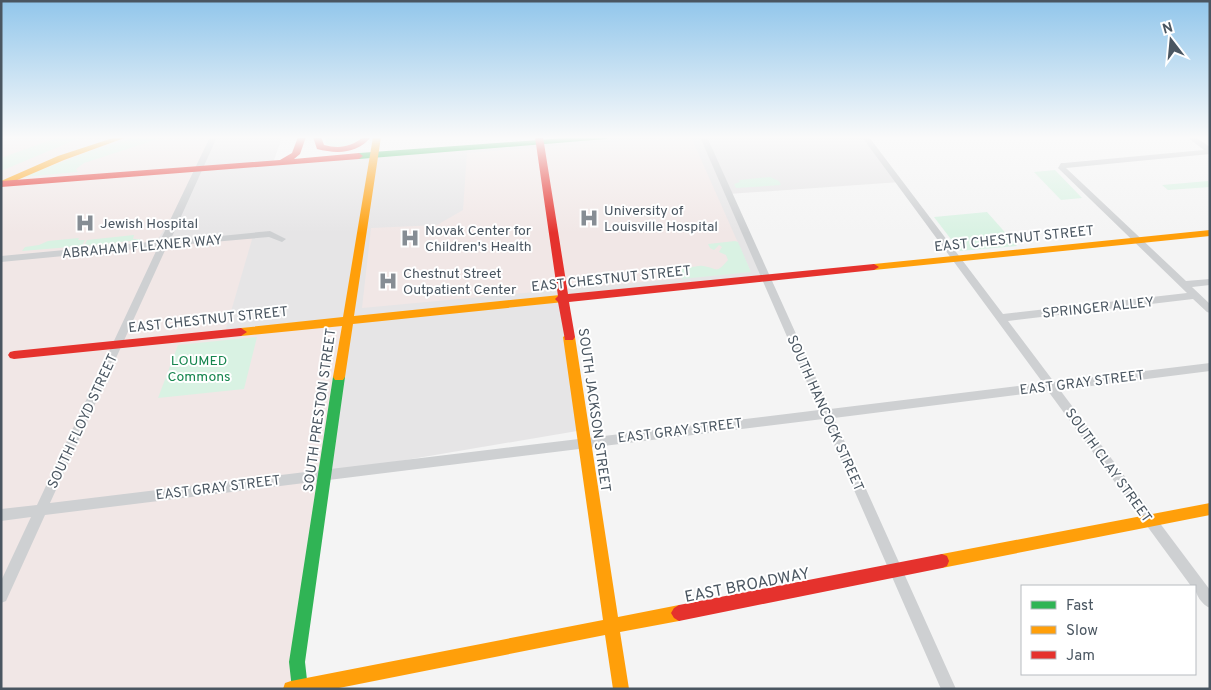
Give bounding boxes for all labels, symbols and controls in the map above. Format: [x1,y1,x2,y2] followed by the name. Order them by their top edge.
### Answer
[1146,15,1196,65] north arrow
[1161,19,1175,39] text: N
[604,203,718,236] place label: University of Louisville Hospital
[578,207,600,229] hospital icon: University of Louisville Hospital
[74,212,96,234] hospital icon: Jewish Hospital
[100,216,198,233] place label: Jewish Hospital
[425,223,532,256] place label: Novak Center for Children's Health
[933,223,1095,256] street label: EAST CHESTNUT STREET
[399,227,421,249] hospital icon: Novak Center for Children's Health
[61,232,223,263] street label: ABRAHAM FLEXNER WAY
[530,263,692,296] street label: EAST CHESTNUT STREET
[403,266,517,299] place label: Chestnut Street Outpatient Center
[377,270,399,292] hospital icon: Chestnut Street Outpatient Center
[1041,294,1155,323] street label: SPRINGER ALLEY
[127,304,289,337] street label: EAST CHESTNUT STREET
[301,327,340,493] street label: SOUTH PRESTON STREET
[574,327,613,493] street label: SOUTH JACKSON STREET
[783,333,867,494] street label: SOUTH HANCOCK STREET
[45,352,122,492] street label: SOUTH FLOYD STREET
[167,353,231,386] park label: LOUMED Commons
[1019,367,1146,400] street label: EAST GRAY STREET
[1061,406,1155,526] street label: SOUTH CLAY STREET
[617,415,744,448] street label: EAST GRAY STREET
[155,472,282,505] street label: EAST GRAY STREET
[683,564,812,608] street label: EAST BROADWAY
[1021,585,1196,675] legend
[1066,597,1094,616] text: Fast
[1066,622,1098,641] text: Slow
[1066,647,1095,666] text: Jam

